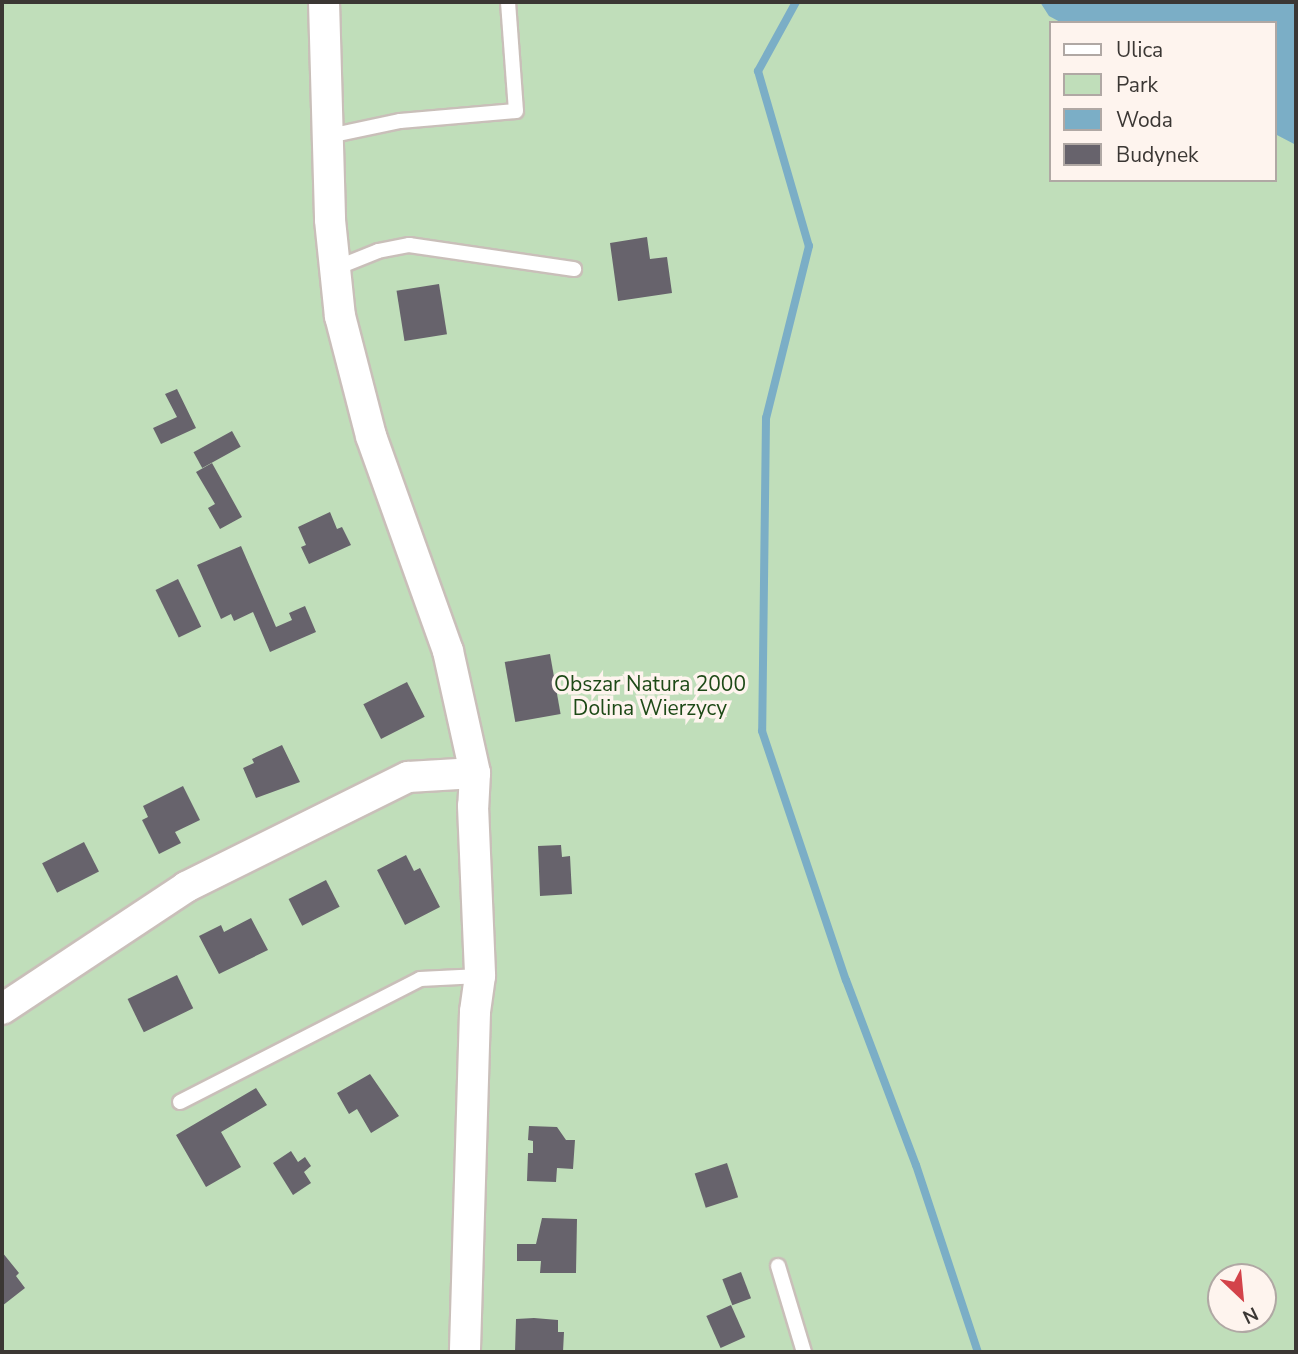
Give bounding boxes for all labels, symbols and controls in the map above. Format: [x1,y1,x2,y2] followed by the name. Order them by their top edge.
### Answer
[1050,21,1277,182] legend
[1116,36,1163,64] text: Ulica
[1116,71,1158,99] text: Park
[1116,106,1173,134] text: Woda
[1116,141,1199,169] text: Budynek
[554,671,746,721] park label: Obszar Natura 2000 Dolina Wierzycy
[1207,1263,1277,1333] north arrow
[1238,1300,1262,1330] text: N

